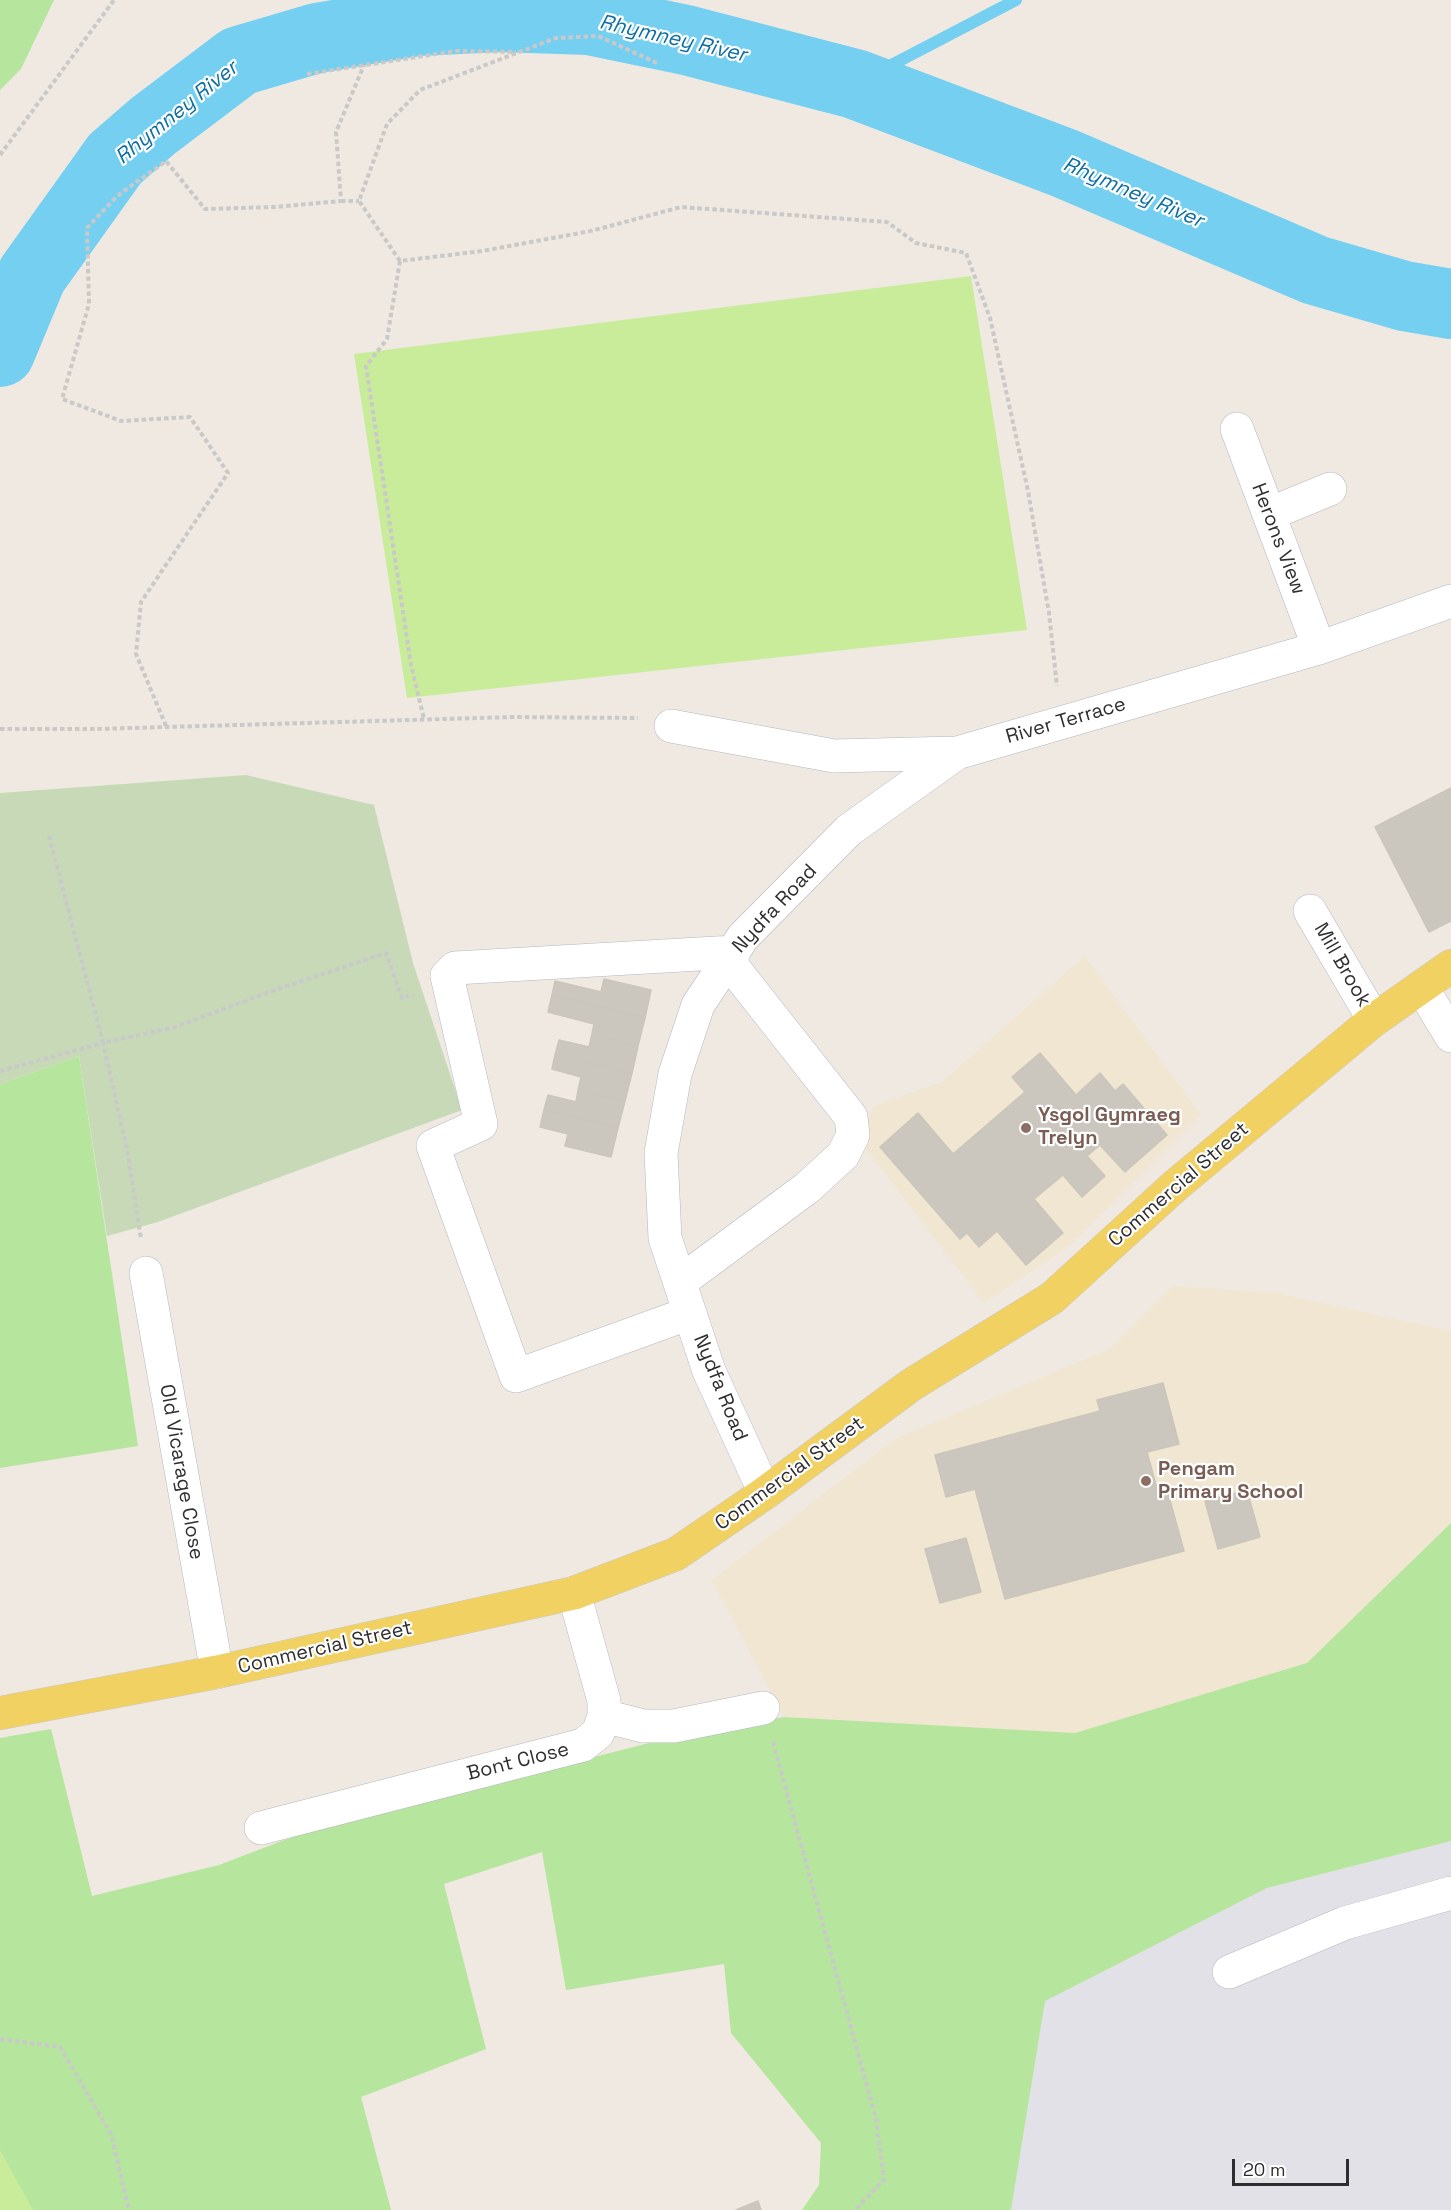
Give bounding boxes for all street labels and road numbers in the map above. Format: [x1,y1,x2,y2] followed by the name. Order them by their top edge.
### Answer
[1246,480,1310,598] street label: Herons View
[1003,692,1129,750] street label: River Terrace
[728,860,822,958] street label: Nydfa Road
[1308,919,1376,1011] street label: Mill Brook
[1104,1118,1254,1252] street label: Commercial Street
[688,1331,752,1445] street label: Nydfa Road
[154,1382,208,1562] street label: Old Vicarage Close
[711,1412,869,1536] street label: Commercial Street
[236,1616,414,1680] street label: Commercial Street
[464,1738,572,1786] street label: Bont Close

